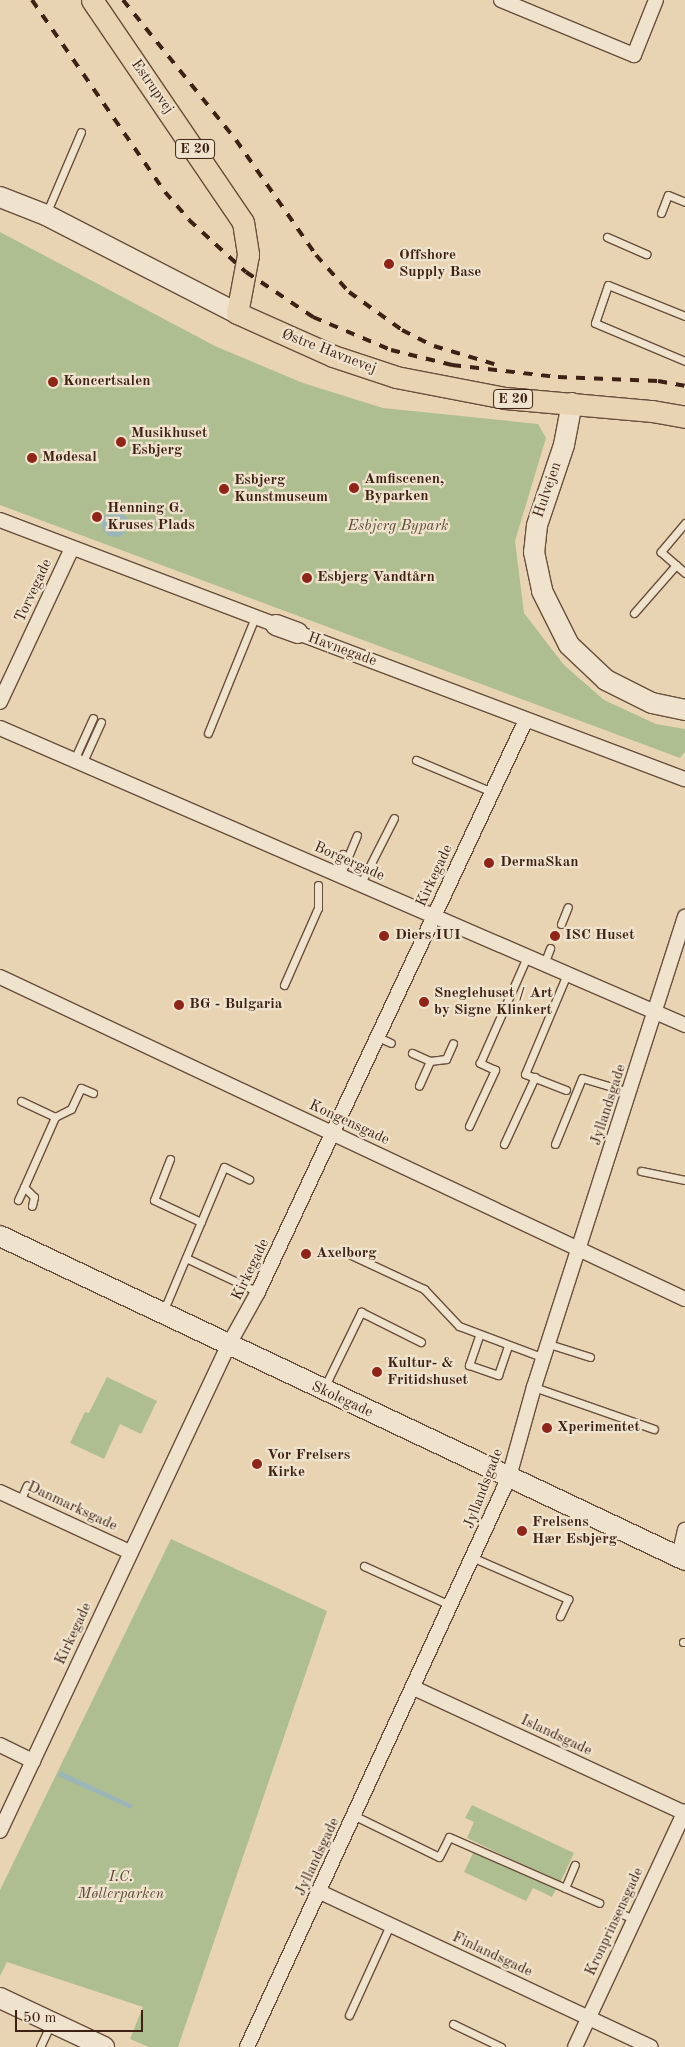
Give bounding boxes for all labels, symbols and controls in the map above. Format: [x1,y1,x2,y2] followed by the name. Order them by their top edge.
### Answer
[127,56,177,118] street label: Estrupvej
[175,138,215,160] road number: E 20
[399,246,481,281] place label: Offshore Supply Base
[383,258,395,270] marker: Offshore Supply Base
[279,326,379,378] street label: Østre Havnevej
[63,373,151,391] place label: Koncertsalen
[47,376,59,388] marker: Koncertsalen
[493,388,533,410] road number: E 20
[131,424,208,459] place label: Musikhuset Esbjerg
[115,436,127,448] marker: Musikhuset Esbjerg
[42,449,97,467] place label: Mødesal
[26,452,38,464] marker: Mødesal
[530,460,566,520] street label: Hulvejen
[364,470,444,505] place label: Amfiscenen, Byparken
[234,471,328,506] place label: Esbjerg Kunstmuseum
[348,482,360,494] marker: Amfiscenen, Byparken
[218,483,230,495] marker: Esbjerg Kunstmuseum
[107,499,195,534] place label: Henning G. Kruses Plads
[91,511,103,523] marker: Henning G. Kruses Plads
[348,518,448,536] park label: Esbjerg Bypark
[12,557,56,625] street label: Torvegade
[317,569,435,587] place label: Esbjerg Vandtårn
[301,572,313,584] marker: Esbjerg Vandtårn
[305,629,379,671] street label: Havnegade
[311,838,387,886] street label: Borgergade
[413,842,457,910] street label: Kirkegade
[500,854,579,872] place label: DermaSkan
[482,856,496,870] marker: DermaSkan
[395,927,461,945] place label: Diers IUI
[565,927,635,945] place label: ISC Huset
[377,929,391,943] marker: Diers IUI
[549,930,561,942] marker: ISC Huset
[434,984,553,1019] place label: Sneglehuset / Art by Signe Klinkert
[189,996,282,1014] place label: BG - Bulgaria
[418,996,430,1008] marker: Sneglehuset / Art by Signe Klinkert
[173,999,185,1011] marker: BG - Bulgaria
[587,1062,631,1148] street label: Jyllandsgade
[306,1097,392,1149] street label: Kongensgade
[228,1236,274,1304] street label: Kirkegade
[316,1245,377,1263] place label: Axelborg
[300,1248,312,1260] marker: Axelborg
[387,1354,468,1389] place label: Kultur- & Fritidshuset
[371,1366,383,1378] marker: Kultur- & Fritidshuset
[308,1378,376,1422] street label: Skolegade
[557,1419,640,1437] place label: Xperimentet
[541,1422,553,1434] marker: Xperimentet
[267,1446,350,1481] place label: Vor Frelsers Kirke
[461,1446,507,1532] street label: Jyllandsgade
[251,1458,263,1470] marker: Vor Frelsers Kirke
[24,1478,120,1536] street label: Danmarksgade
[532,1513,617,1548] place label: Frelsens Hær Esbjerg
[516,1525,528,1537] marker: Frelsens Hær Esbjerg
[52,1600,96,1668] street label: Kirkegade
[518,1712,594,1760] street label: Islandsgade
[292,1815,344,1899] street label: Jyllandsgade
[582,1865,648,1979] street label: Kronprinsensgade
[78,1868,164,1903] park label: I.C. Møllerparken
[449,1929,535,1981] street label: Finlandsgade
[18,2000,145,2032] scale bar
[23,2011,57,2026] text: 50 m

